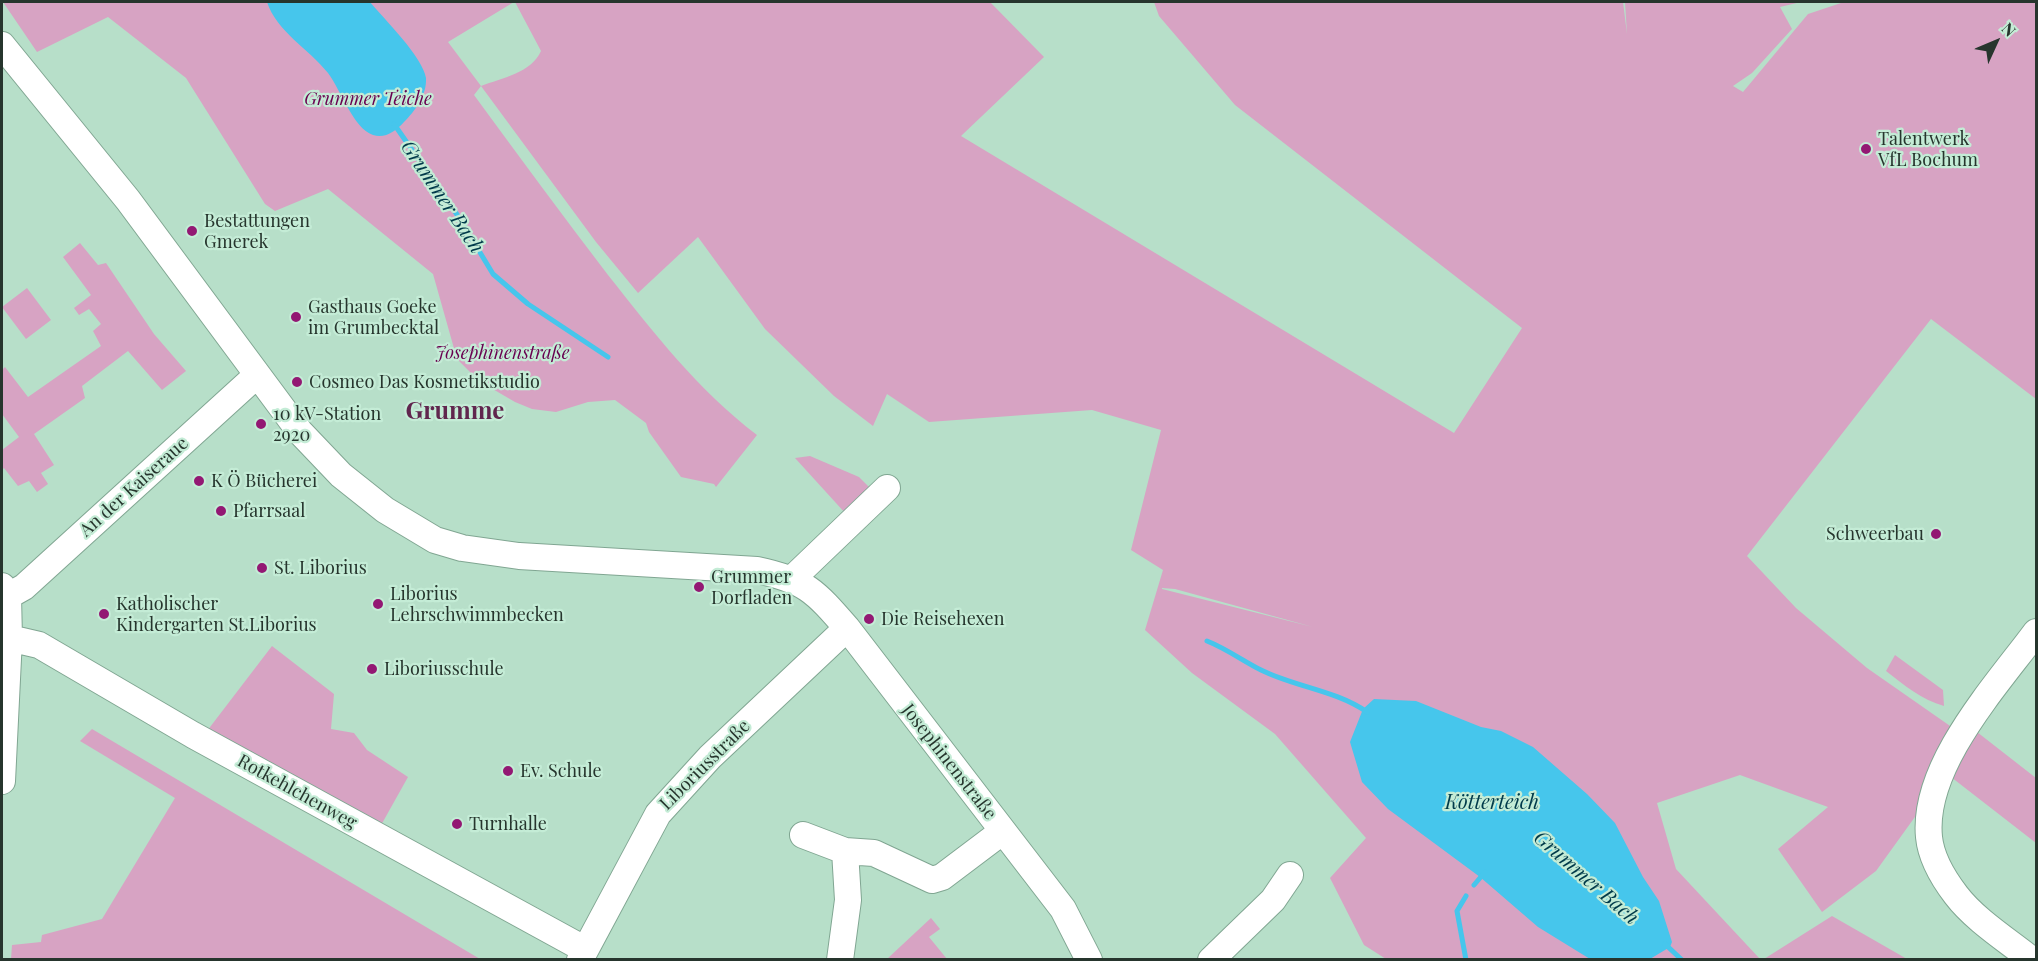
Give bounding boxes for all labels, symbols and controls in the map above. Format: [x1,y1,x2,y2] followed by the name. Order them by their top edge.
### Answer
[1966,12,2026,72] north arrow
[1998,18,2021,41] text: N
[304,88,432,110] park label: Grummer Teiche
[1878,128,1978,170] place label: Talentwerk VfL Bochum
[395,136,489,258] water label: Grummer Bach
[1859,142,1873,156] marker: Talentwerk VfL Bochum
[204,210,310,252] place label: Bestattungen Gmerek
[185,224,199,238] marker: Bestattungen Gmerek
[308,296,439,338] place label: Gasthaus Goeke im Grumbecktal
[289,310,303,324] marker: Gasthaus Goeke im Grumbecktal
[435,342,569,364] park label: Josephinenstraße
[309,371,540,393] place label: Cosmeo Das Kosmetikstudio
[290,375,304,389] marker: Cosmeo Das Kosmetikstudio
[406,398,504,426] district label: Grumme
[273,403,381,446] place label: 10 kV-Station 2920
[254,417,268,431] marker: 10 kV-Station 2920
[75,433,193,541] street label: An der Kaiseraue
[211,470,317,492] place label: K Ö Bücherei
[192,474,206,488] marker: K Ö Bücherei
[233,500,305,522] place label: Pfarrsaal
[214,504,228,518] marker: Pfarrsaal
[1826,523,1924,545] place label: Schweerbau
[1929,527,1943,541] marker: Schweerbau
[274,557,367,579] place label: St. Liborius
[255,561,269,575] marker: St. Liborius
[711,566,792,608] place label: Grummer Dorfladen
[692,580,706,594] marker: Grummer Dorfladen
[390,583,564,626] place label: Liborius Lehrschwimmbecken
[116,593,317,636] place label: Katholischer Kindergarten St.Liborius
[371,597,385,611] marker: Liborius Lehrschwimmbecken
[97,607,111,621] marker: Katholischer Kindergarten St.Liborius
[881,608,1004,630] place label: Die Reisehexen
[862,612,876,626] marker: Die Reisehexen
[384,658,504,680] place label: Liboriusschule
[365,662,379,676] marker: Liboriusschule
[897,700,1001,824] street label: Josephinenstraße
[655,715,755,815] street label: Liboriusstraße
[233,750,361,834] street label: Rotkehlchenweg
[520,760,602,782] place label: Ev. Schule
[501,764,515,778] marker: Ev. Schule
[1445,791,1539,815] water label: Kötterteich
[469,813,547,835] place label: Turnhalle
[450,817,464,831] marker: Turnhalle
[1529,826,1643,930] water label: Grummer Bach

